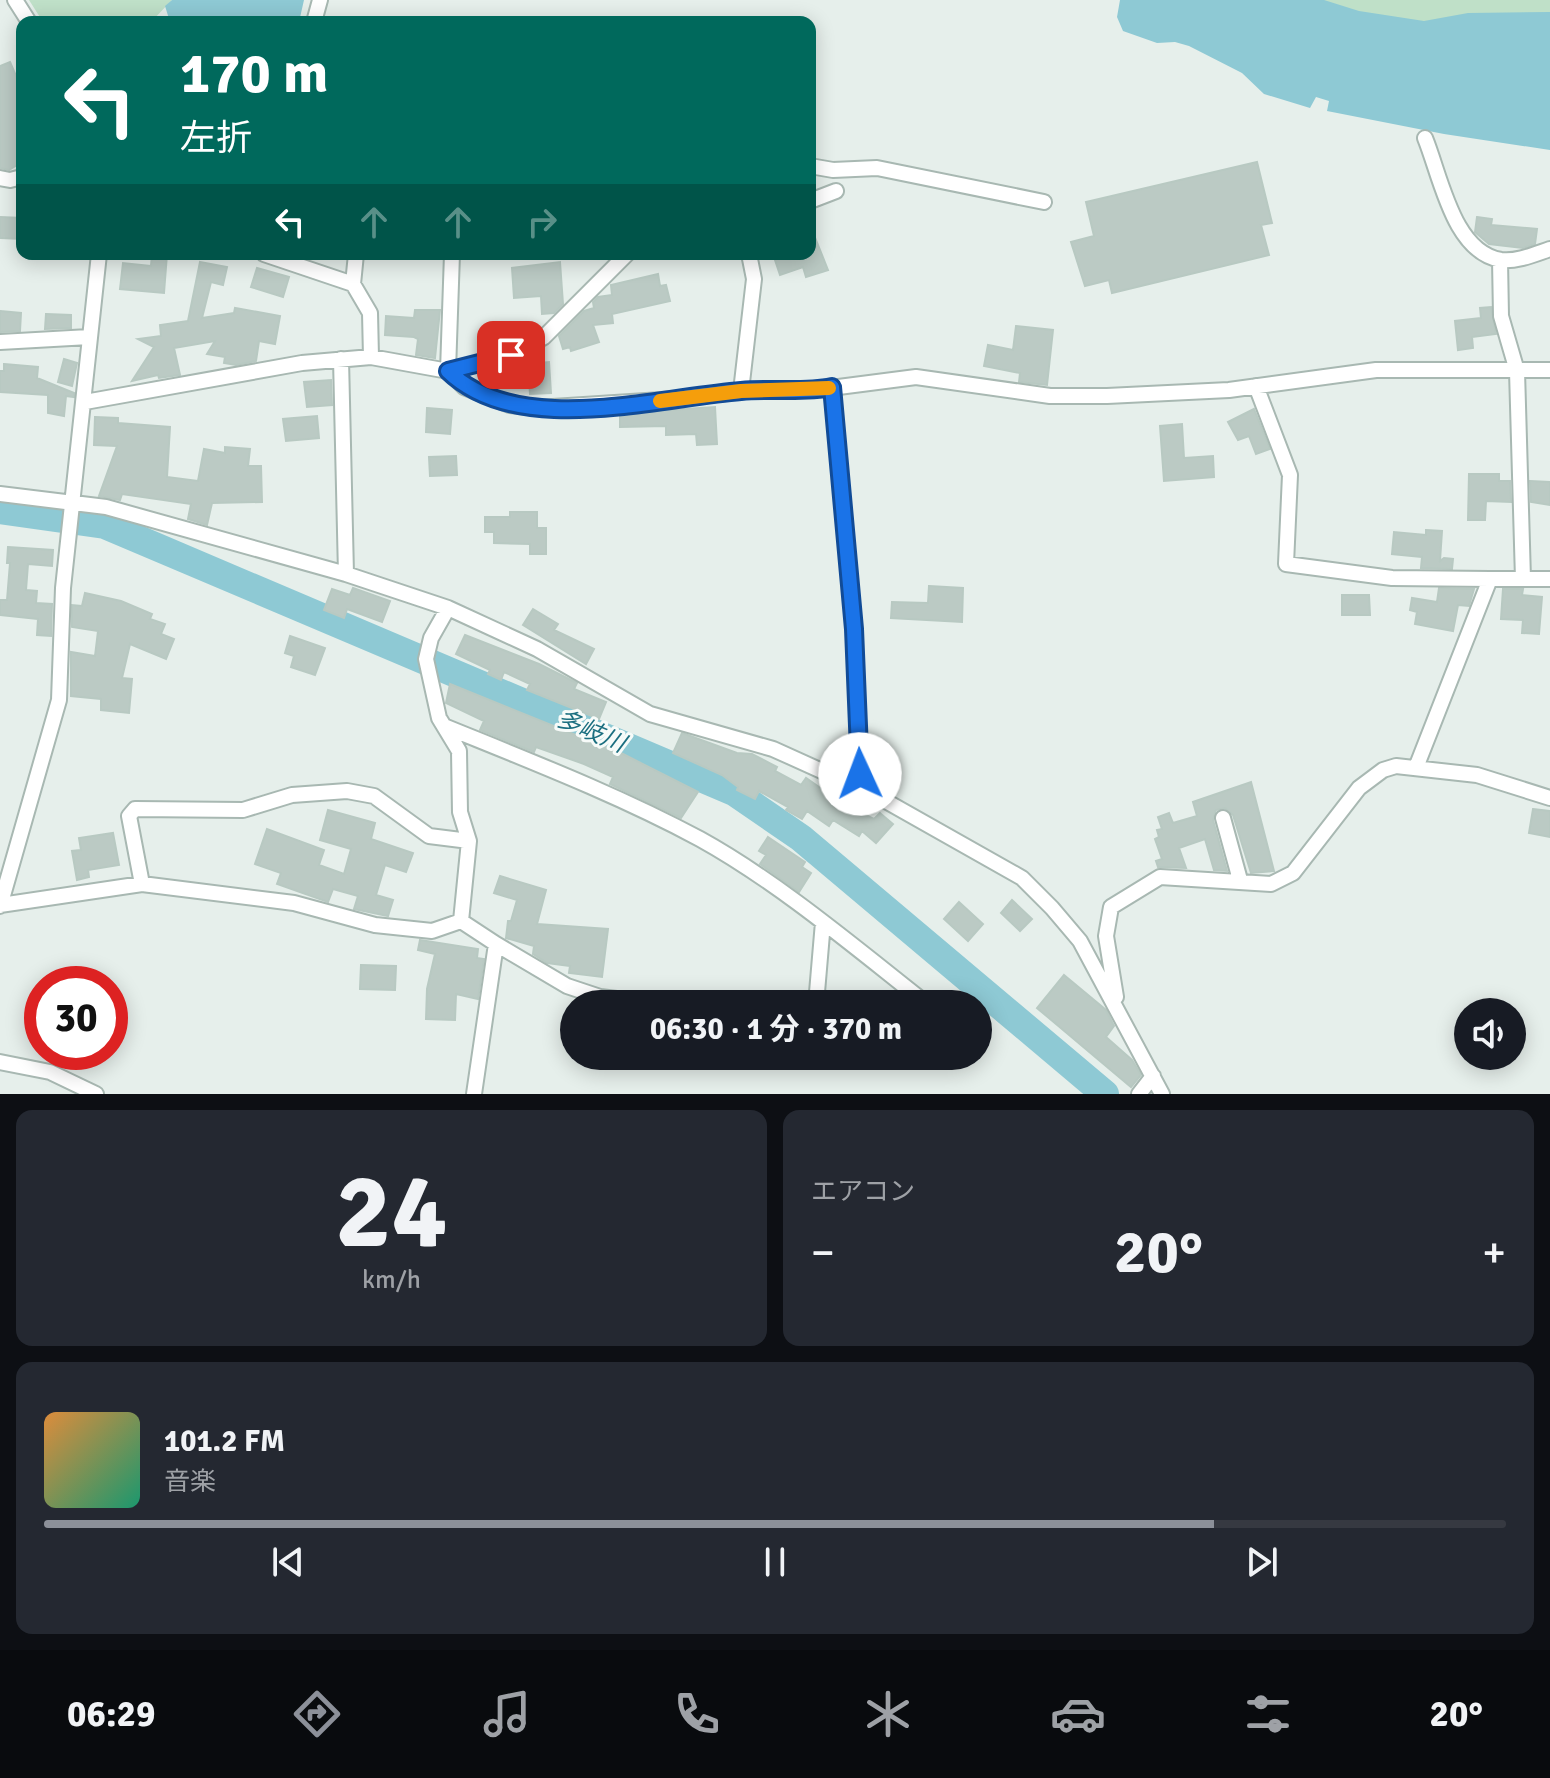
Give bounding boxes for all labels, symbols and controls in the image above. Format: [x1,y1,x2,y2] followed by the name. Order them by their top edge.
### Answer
[180,39,328,108] text: 170 m
[48,48,152,152] icon: left
[180,116,252,161] text: 左折
[268,200,312,244] icon: left
[352,200,396,244] icon: ahead
[436,200,480,244] icon: ahead
[520,200,564,244] icon: right
[477,321,545,389] pin
[489,333,533,377] icon: arrive
[552,703,633,760] water label: 多岐川
[818,732,902,816] position arrow
[24,966,128,1070] speed limit sign: 30
[1454,998,1526,1070] map controls
[1454,998,1526,1070] button: sound
[650,1011,902,1048] text: 06:30 · 1 分 · 370 m
[335,1148,448,1276] text: 24
[811,1176,915,1208] text: エアコン
[1114,1216,1203,1290] text: 20°
[811,1226,835,1280] text: −
[1482,1226,1506,1280] text: +
[362,1264,421,1296] text: km/h
[164,1423,285,1460] text: 101.2 FM
[164,1466,216,1498] text: 音楽
[266,1540,310,1584] icon: previous
[753,1540,797,1584] icon: pause
[1240,1540,1284,1584] icon: next
[289,1686,345,1742] icon: directions
[479,1686,535,1742] icon: music
[669,1686,725,1742] icon: phone
[860,1686,916,1742] icon: climate
[1050,1686,1106,1742] icon: car
[1240,1686,1296,1742] icon: filters
[67,1692,155,1737] text: 06:29
[1430,1692,1483,1737] text: 20°

